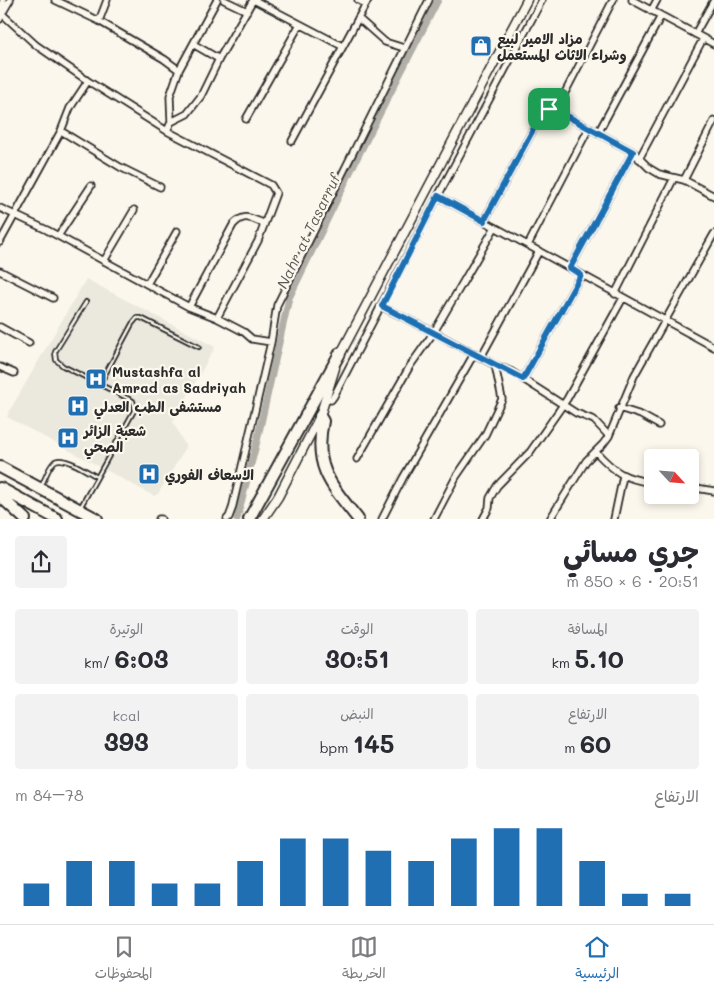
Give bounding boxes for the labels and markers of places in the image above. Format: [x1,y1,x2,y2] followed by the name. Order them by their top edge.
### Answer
[497,29,627,64] place label: مزاد الامير لبيع وشراء الاثاث المستعمل
[469,34,493,58] shop icon: مزاد الامير لبيع وشراء الاثاث المستعمل
[528,88,570,130] pin
[112,362,246,397] place label: Mustashfa al Amrad as Sadriyah
[84,367,108,391] hospital icon: Mustashfa al Amrad as Sadriyah
[66,394,90,418] hospital icon: مستشفى الطب العدلي
[94,397,222,420] place label: مستشفى الطب العدلي
[82,421,146,460] place label: شعبة الزائر الصحي
[56,426,80,450] hospital icon: شعبة الزائر الصحي
[137,462,161,486] hospital icon: الاسعاف الفوري
[165,465,254,486] place label: الاسعاف الفوري

